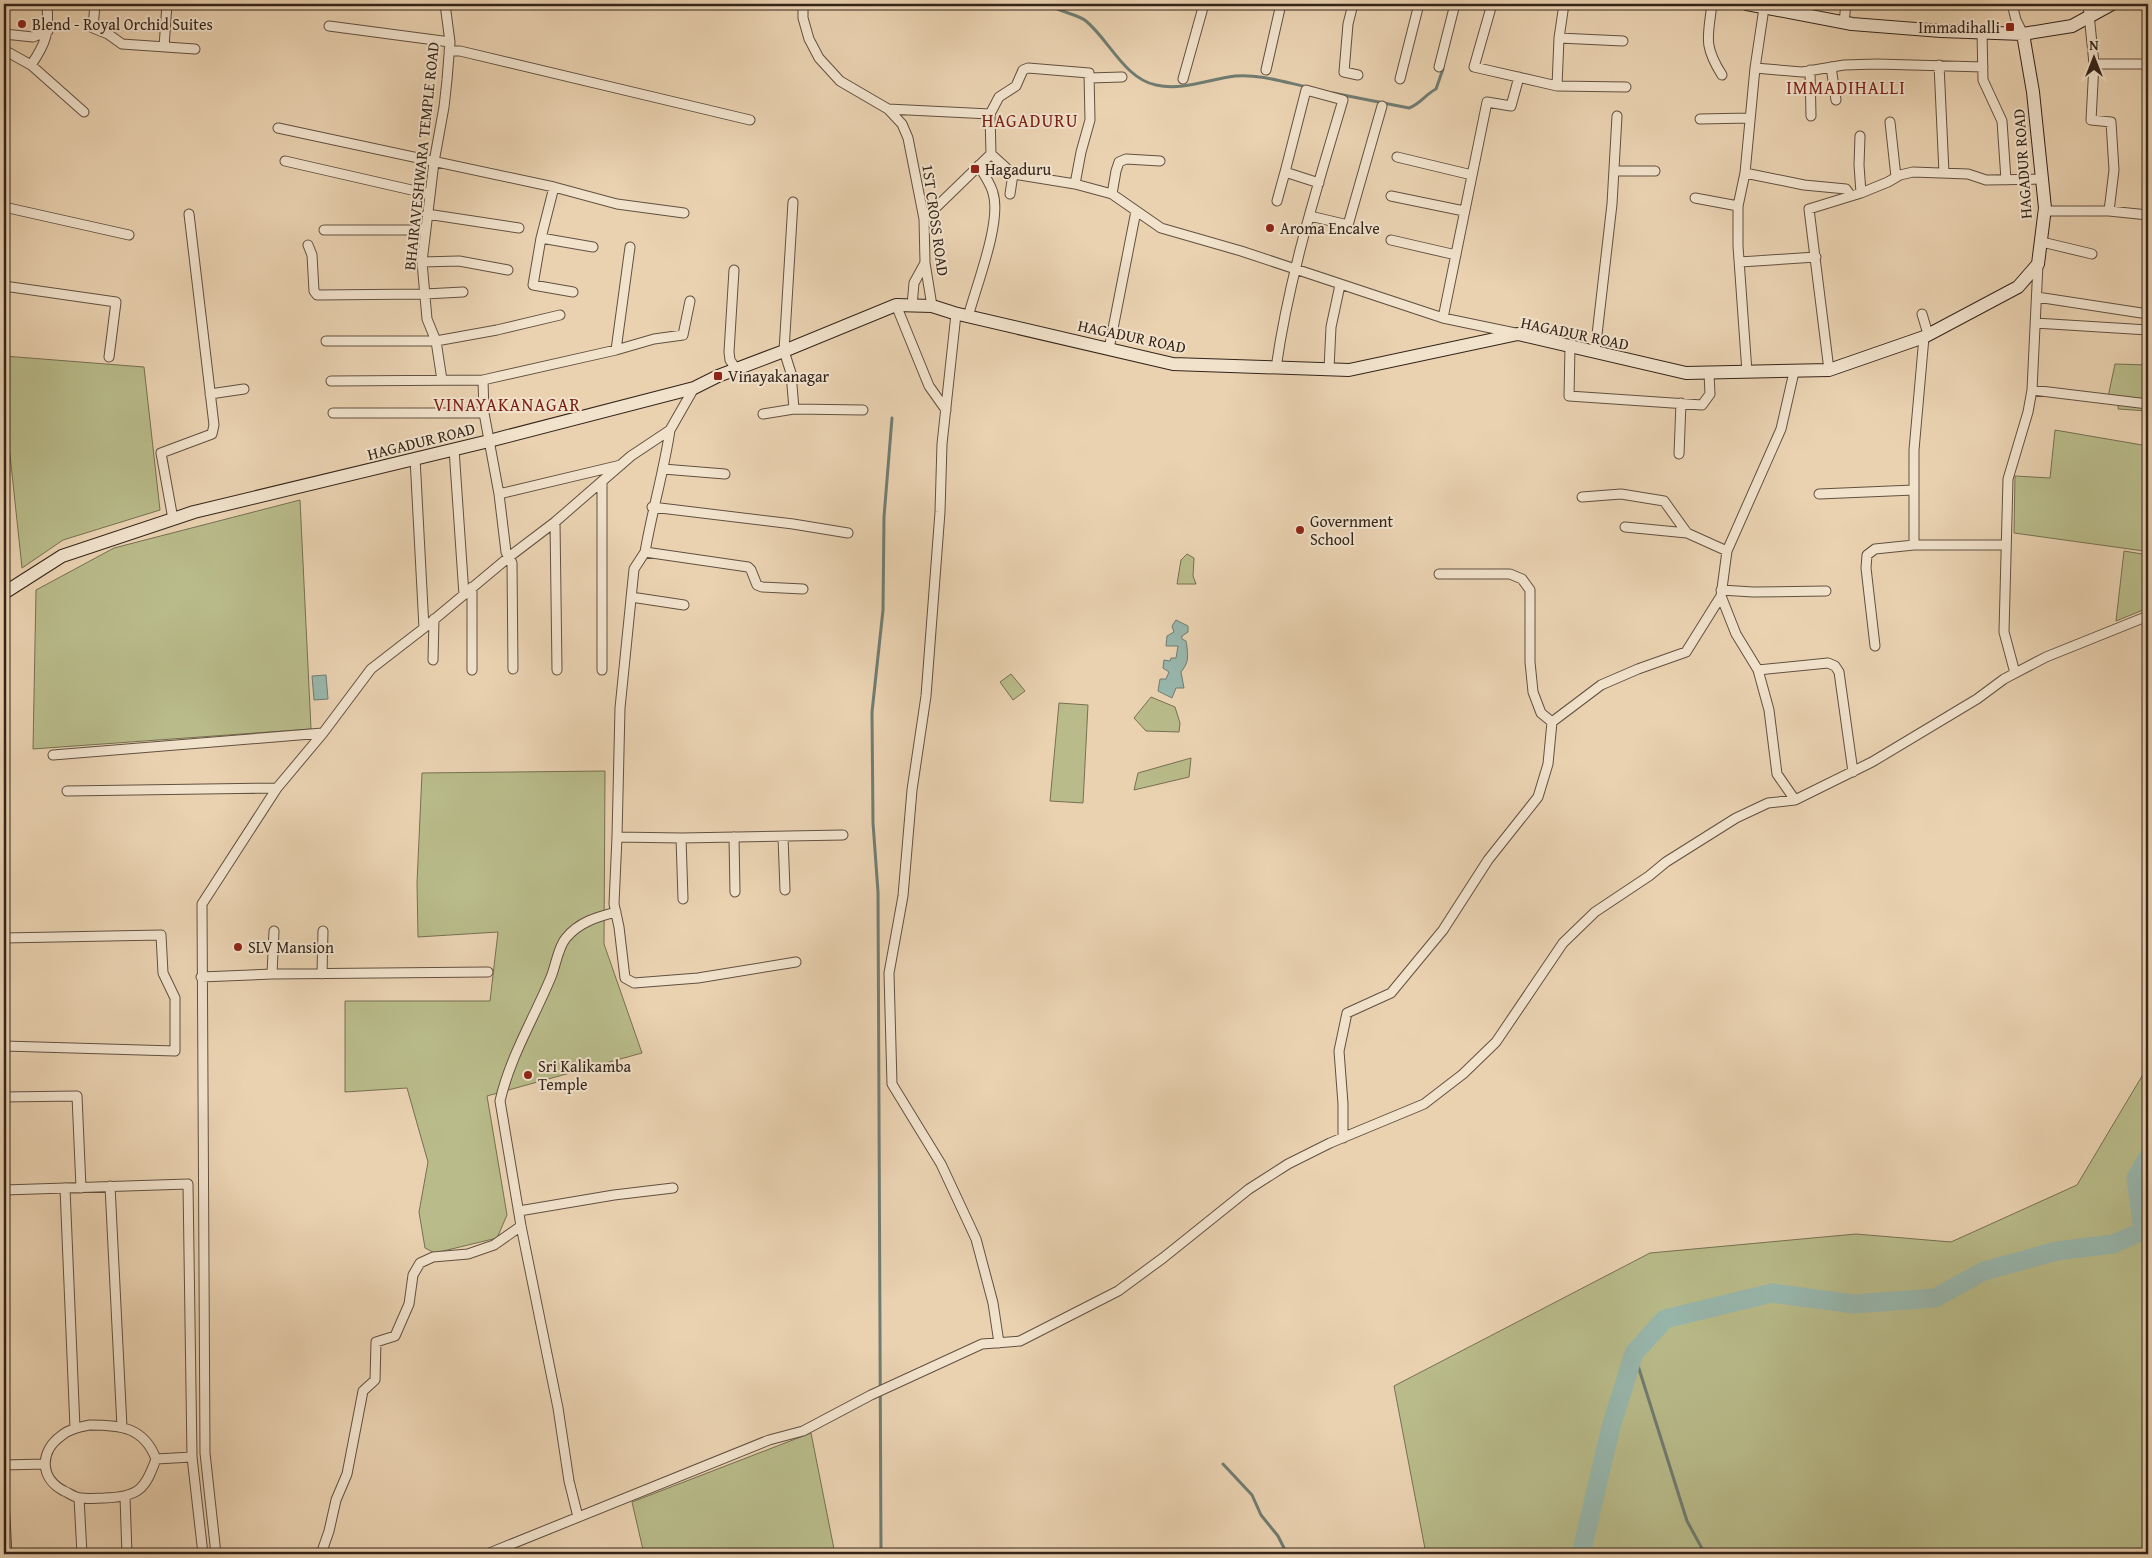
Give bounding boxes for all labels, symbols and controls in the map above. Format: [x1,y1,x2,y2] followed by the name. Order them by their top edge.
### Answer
[32,12,213,36] place label: Blend - Royal Orchid Suites
[1918,15,2001,39] place label: Immadihalli
[16,18,28,30] marker: Blend - Royal Orchid Suites
[2004,21,2016,33] marker: Immadihalli
[2070,32,2120,82] north arrow
[2089,35,2099,55] text: N
[397,40,445,271] street label: BHAIRAVESHWARA TEMPLE ROAD
[1786,74,1906,101] district label: IMMADIHALLI
[981,107,1079,134] district label: HAGADURU
[2006,108,2038,220] street label: HAGADUR ROAD
[985,157,1051,181] place label: Hagaduru
[916,163,956,278] street label: 1ST CROSS ROAD
[969,163,981,175] marker: Hagaduru
[1280,216,1380,240] place label: Aroma Encalve
[1264,222,1276,234] marker: Aroma Encalve
[1519,310,1632,356] street label: HAGADUR ROAD
[1076,313,1189,359] street label: HAGADUR ROAD
[728,364,830,388] place label: Vinayakanagar
[712,370,724,382] marker: Vinayakanagar
[433,391,581,418] district label: VINAYAKANAGAR
[365,416,478,466] street label: HAGADUR ROAD
[1310,509,1394,551] place label: Government School
[1294,524,1306,536] marker: Government School
[248,935,334,959] place label: SLV Mansion
[232,941,244,953] marker: SLV Mansion
[538,1054,631,1096] place label: Sri Kalikamba Temple
[522,1069,534,1081] marker: Sri Kalikamba Temple

